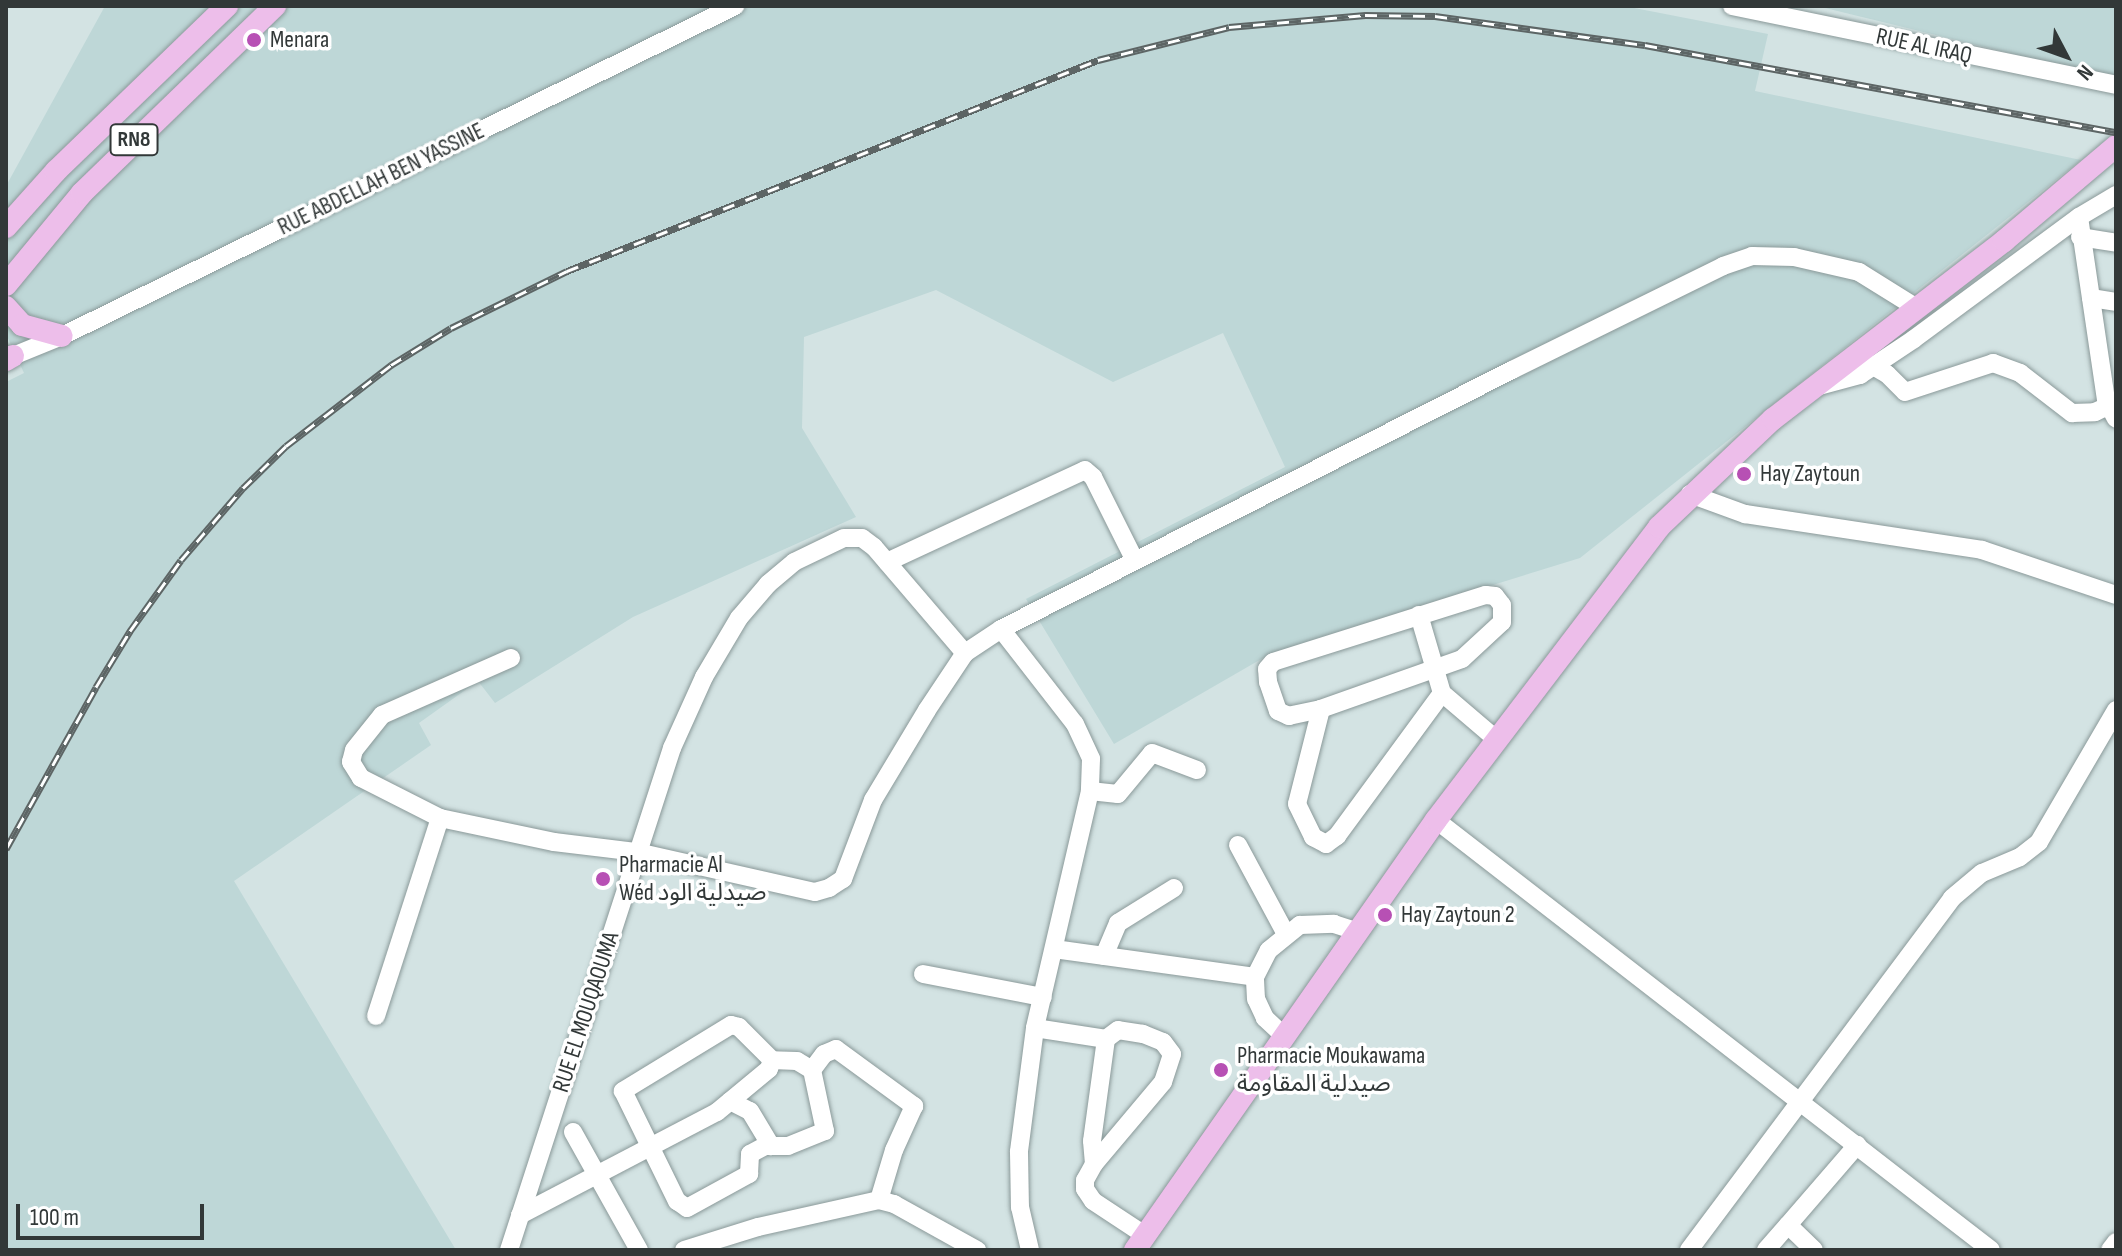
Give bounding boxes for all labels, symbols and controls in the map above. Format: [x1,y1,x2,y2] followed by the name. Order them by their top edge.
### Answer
[2026,16,2106,96] north arrow
[1873,22,1975,70] street label: RUE AL IRAQ
[270,26,329,54] place label: Menara
[245,31,263,49] marker: Menara
[2070,59,2099,85] text: N
[273,116,489,242] street label: RUE ABDELLAH BEN YASSINE
[108,122,160,158] road number: RN8
[1760,460,1860,488] place label: Hay Zaytoun
[1735,465,1753,483] marker: Hay Zaytoun
[619,851,766,907] place label: Pharmacie Al Wéd صيدلية الود
[594,870,612,888] marker: Pharmacie Al Wéd صيدلية الود
[1401,901,1515,929] place label: Hay Zaytoun 2
[1376,906,1394,924] marker: Hay Zaytoun 2
[546,928,626,1096] street label: RUE EL MOUQAOUMA
[1237,1042,1425,1098] place label: Pharmacie Moukawama صيدلية المقاومة
[1212,1061,1230,1079] marker: Pharmacie Moukawama صيدلية المقاومة
[20,1188,208,1238] scale bar
[30,1203,79,1232] text: 100 m

